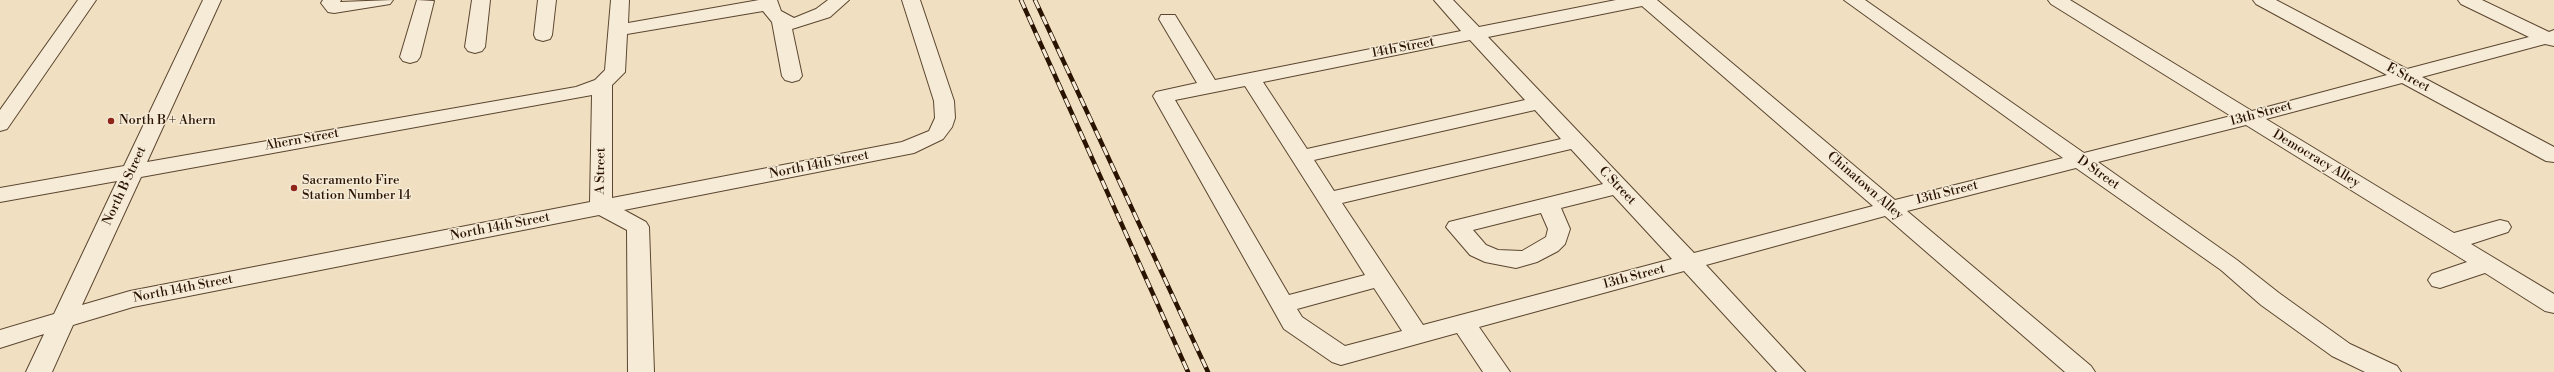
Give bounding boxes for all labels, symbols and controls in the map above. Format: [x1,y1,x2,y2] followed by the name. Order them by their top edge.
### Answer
[1370,34,1436,62] street label: 14th Street
[2384,60,2432,96] street label: E Street
[2228,98,2294,130] street label: 13th Street
[119,113,216,129] place label: North B + Ahern
[106,116,116,126] marker: North B + Ahern
[264,126,340,154] street label: Ahern Street
[2270,127,2362,191] street label: Democracy Alley
[100,144,150,228] street label: North B Street
[593,147,609,195] street label: A Street
[768,148,870,182] street label: North 14th Street
[1824,149,1906,223] street label: Chinatown Alley
[2074,153,2122,193] street label: D Street
[1595,164,1639,208] street label: C Street
[302,173,411,204] place label: Sacramento Fire Station Number 14
[1914,178,1980,208] street label: 13th Street
[289,183,299,193] marker: Sacramento Fire Station Number 14
[449,210,551,244] street label: North 14th Street
[1601,261,1667,293] street label: 13th Street
[132,272,234,306] street label: North 14th Street

